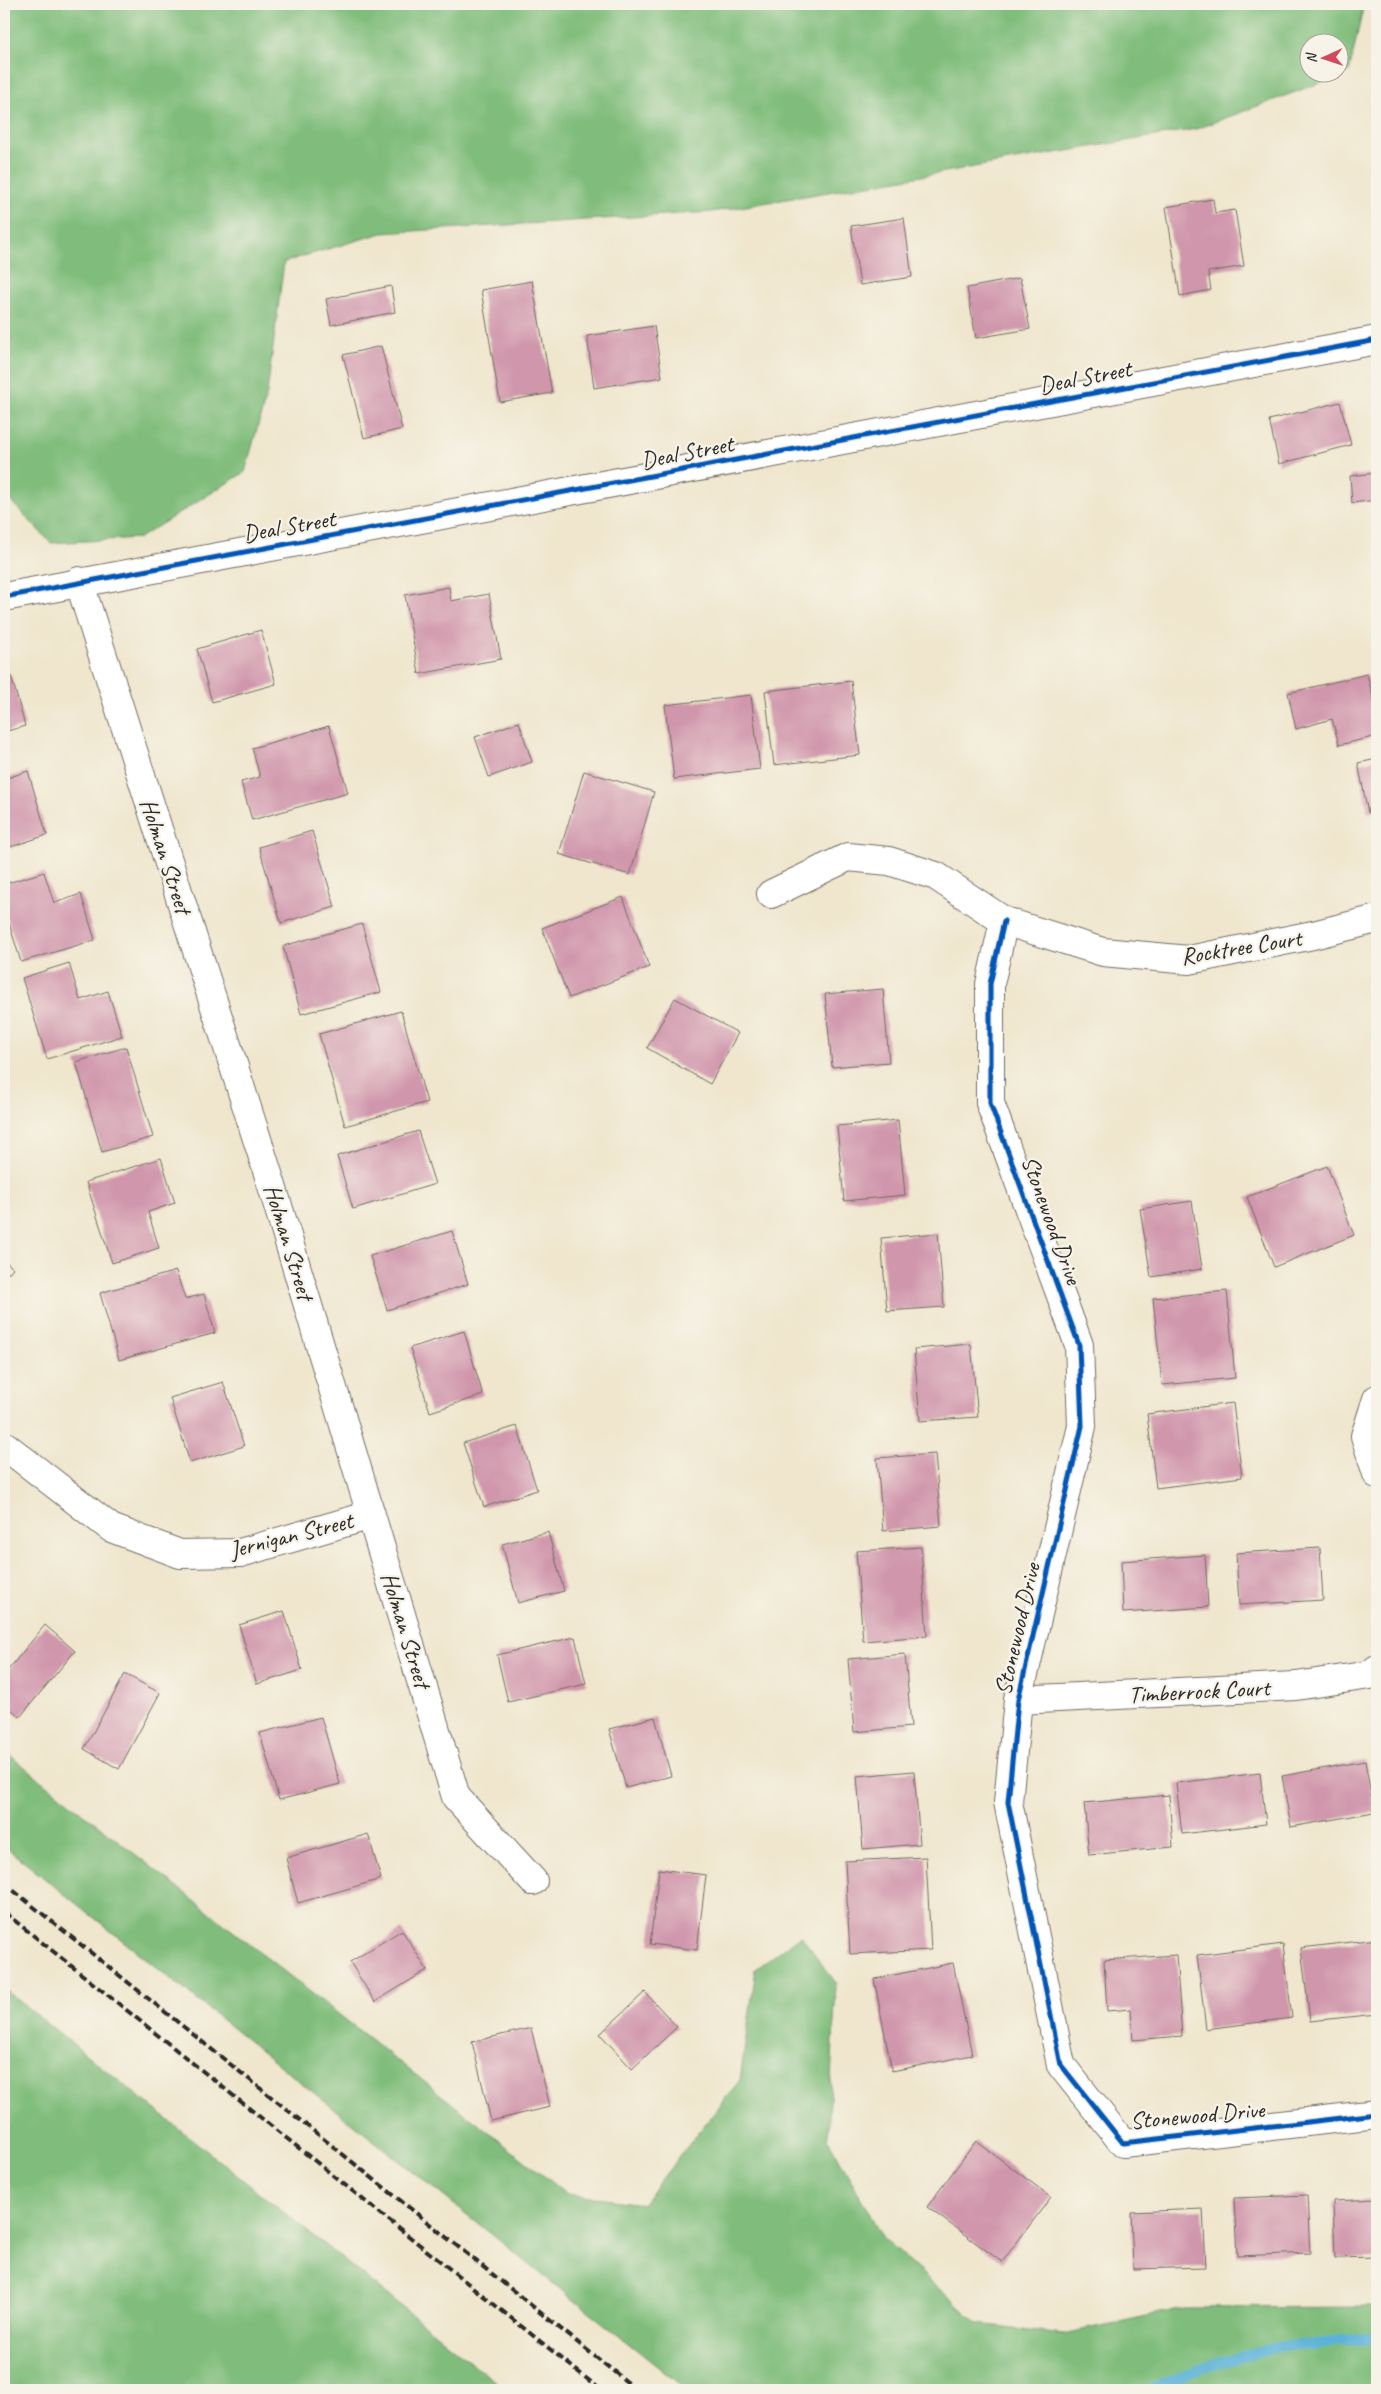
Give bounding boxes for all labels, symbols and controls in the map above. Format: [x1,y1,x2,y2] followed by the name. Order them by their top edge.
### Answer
[1298,32,1348,82] north arrow
[1303,52,1320,63] text: N
[1036,353,1136,401] street label: Deal Street
[638,428,738,476] street label: Deal Street
[241,503,340,549] street label: Deal Street
[133,795,200,920] street label: Holman Street
[1179,922,1305,971] street label: Rocktree Court
[1015,1152,1090,1290] street label: Stonewood Drive
[257,1181,322,1306] street label: Holman Street
[225,1505,358,1565] street label: Jernigan Street
[987,1558,1047,1698] street label: Stonewood Drive
[374,1569,439,1694] street label: Holman Street
[1128,1672,1272,1710] street label: Timberrock Court
[1129,2094,1267,2136] street label: Stonewood Drive

